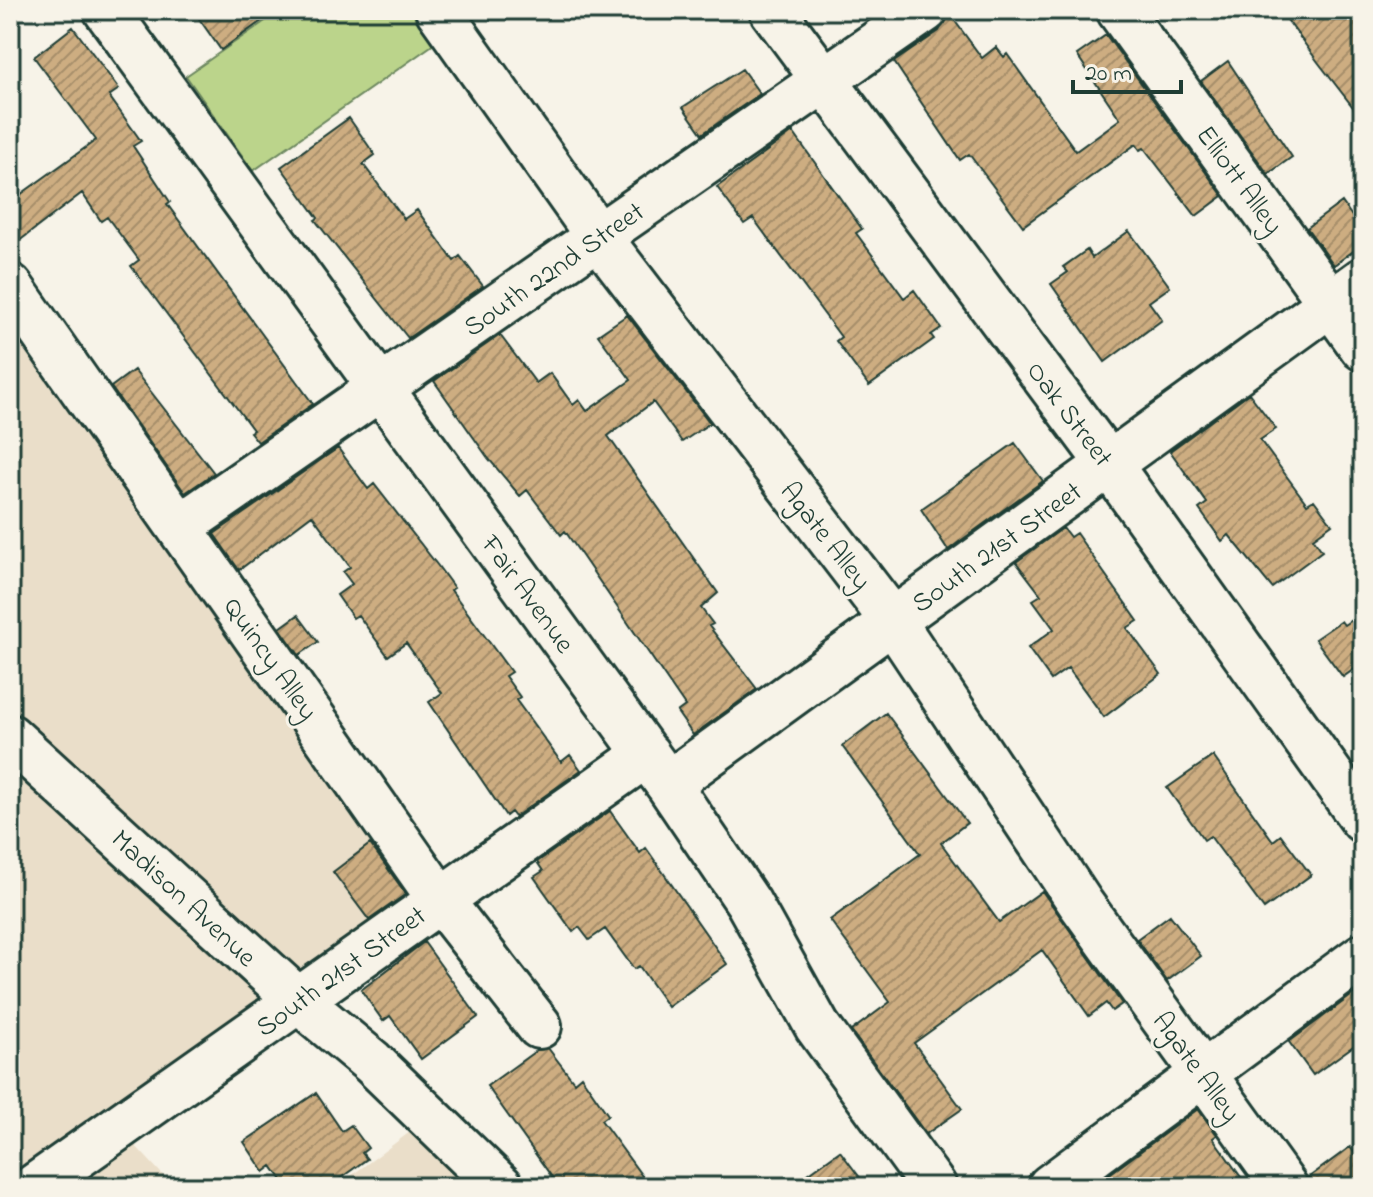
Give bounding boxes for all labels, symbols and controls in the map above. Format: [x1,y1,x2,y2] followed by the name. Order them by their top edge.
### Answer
[1073,44,1181,94] scale bar
[1085,57,1132,92] text: 20 m
[1184,118,1292,244] street label: Elliott Alley
[456,193,654,349] street label: South 22nd Street
[1015,354,1122,477] street label: Oak Street
[904,473,1092,625] street label: South 21st Street
[768,474,880,600] street label: Agate Alley
[469,526,583,663] street label: Fair Avenue
[211,590,327,730] street label: Quincy Alley
[101,821,265,978] street label: Madison Avenue
[248,897,436,1049] street label: South 21st Street
[1141,1004,1250,1132] street label: Agate Alley

